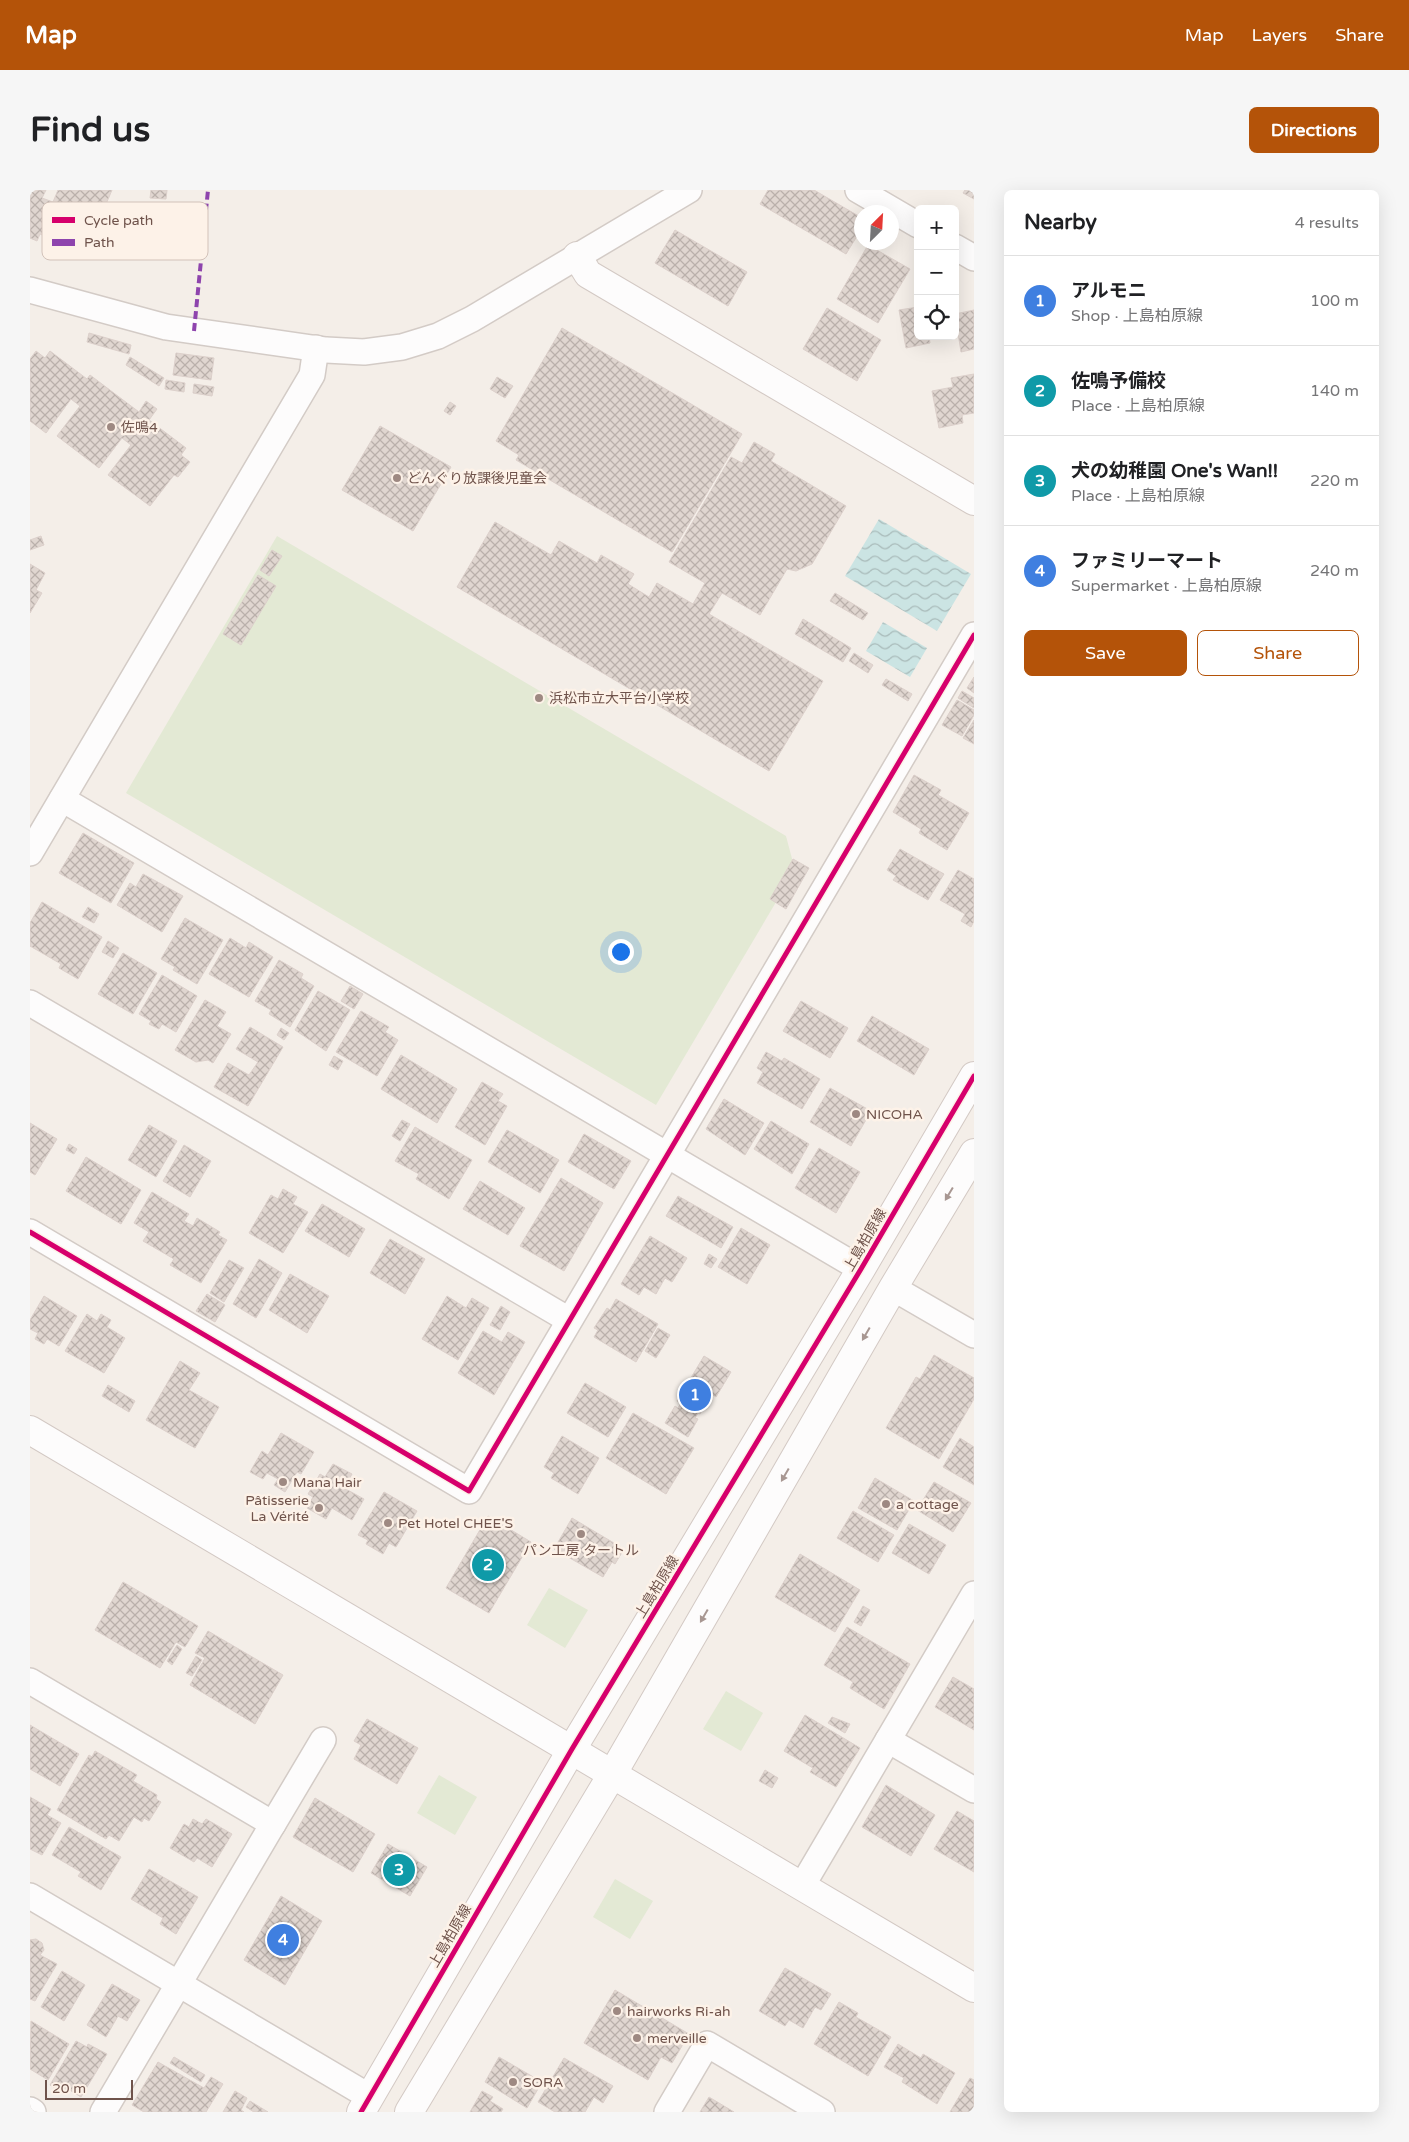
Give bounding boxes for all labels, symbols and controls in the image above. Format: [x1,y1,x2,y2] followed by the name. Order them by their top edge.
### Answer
[25,21,77,50] text: Map
[1185,24,1224,46] text: Map
[1252,24,1307,46] text: Layers
[1335,24,1384,46] text: Share
[1249,107,1379,153] button: Directions
[30,109,150,151] text: Find us
[42,202,208,260] legend
[854,205,899,250] north arrow
[914,205,959,340] map controls
[914,205,959,250] button: +
[1024,210,1097,235] text: Nearby
[84,212,153,229] text: Cycle path
[1295,213,1359,233] text: 4 results
[84,234,115,251] text: Path
[914,250,959,295] button: −
[1071,280,1147,302] text: アルモニ
[1035,291,1045,311] text: 1
[1310,291,1359,311] text: 100 m
[914,295,959,340] button: locate
[1071,306,1203,326] text: Shop · 上島柏原線
[1071,370,1166,392] text: 佐鳴予備校
[1035,381,1045,401] text: 2
[1310,381,1359,401] text: 140 m
[1071,396,1205,416] text: Place · 上島柏原線
[121,419,158,436] place label: 佐鳴4
[105,421,117,433] marker: 佐鳴4
[1071,460,1278,482] text: 犬の幼稚園 One's Wan!!
[407,470,547,487] place label: どんぐり放課後児童会
[1035,471,1045,491] text: 3
[1310,471,1359,491] text: 220 m
[391,472,403,484] marker: どんぐり放課後児童会
[1071,486,1205,506] text: Place · 上島柏原線
[1071,550,1223,572] text: ファミリーマート
[1035,561,1045,581] text: 4
[1310,561,1359,581] text: 240 m
[1071,576,1262,596] text: Supermarket · 上島柏原線
[1024,630,1187,676] button: Save
[1197,630,1359,676] button: Share
[549,690,689,707] place label: 浜松市立大平台小学校
[533,692,545,704] marker: 浜松市立大平台小学校
[608,939,634,965] your location
[866,1106,923,1123] place label: NICOHA
[850,1108,862,1120] marker: NICOHA
[944,1188,953,1201] one-way arrow
[840,1205,890,1275] street label: 上島柏原線
[861,1328,870,1341] one-way arrow
[679,1376,711,1414] pin: 1
[780,1468,789,1482] one-way arrow
[293,1474,362,1491] place label: Mana Hair
[277,1476,289,1488] marker: Mana Hair
[245,1492,309,1525] place label: Pâtisserie La Vérité
[896,1496,959,1513] place label: a cottage
[880,1498,892,1510] marker: a cottage
[313,1502,325,1514] marker: Pâtisserie La Vérité
[398,1515,514,1532] place label: Pet Hotel CHEE'S
[382,1517,394,1529] marker: Pet Hotel CHEE'S
[575,1528,587,1540] marker: パン工房 タートル
[523,1542,639,1559] place label: パン工房 タートル
[472,1546,504,1584] pin: 2
[632,1553,682,1621] street label: 上島柏原線
[699,1609,708,1622] one-way arrow
[383,1851,415,1889] pin: 3
[425,1901,475,1971] street label: 上島柏原線
[267,1921,299,1959] pin: 4
[627,2003,731,2020] place label: hairworks Ri-ah
[611,2005,623,2017] marker: hairworks Ri-ah
[647,2030,707,2047] place label: merveille
[631,2032,643,2044] marker: merveille
[523,2074,563,2091] place label: SORA
[507,2076,519,2088] marker: SORA
[45,2077,132,2100] scale bar
[52,2080,86,2097] text: 20 m

